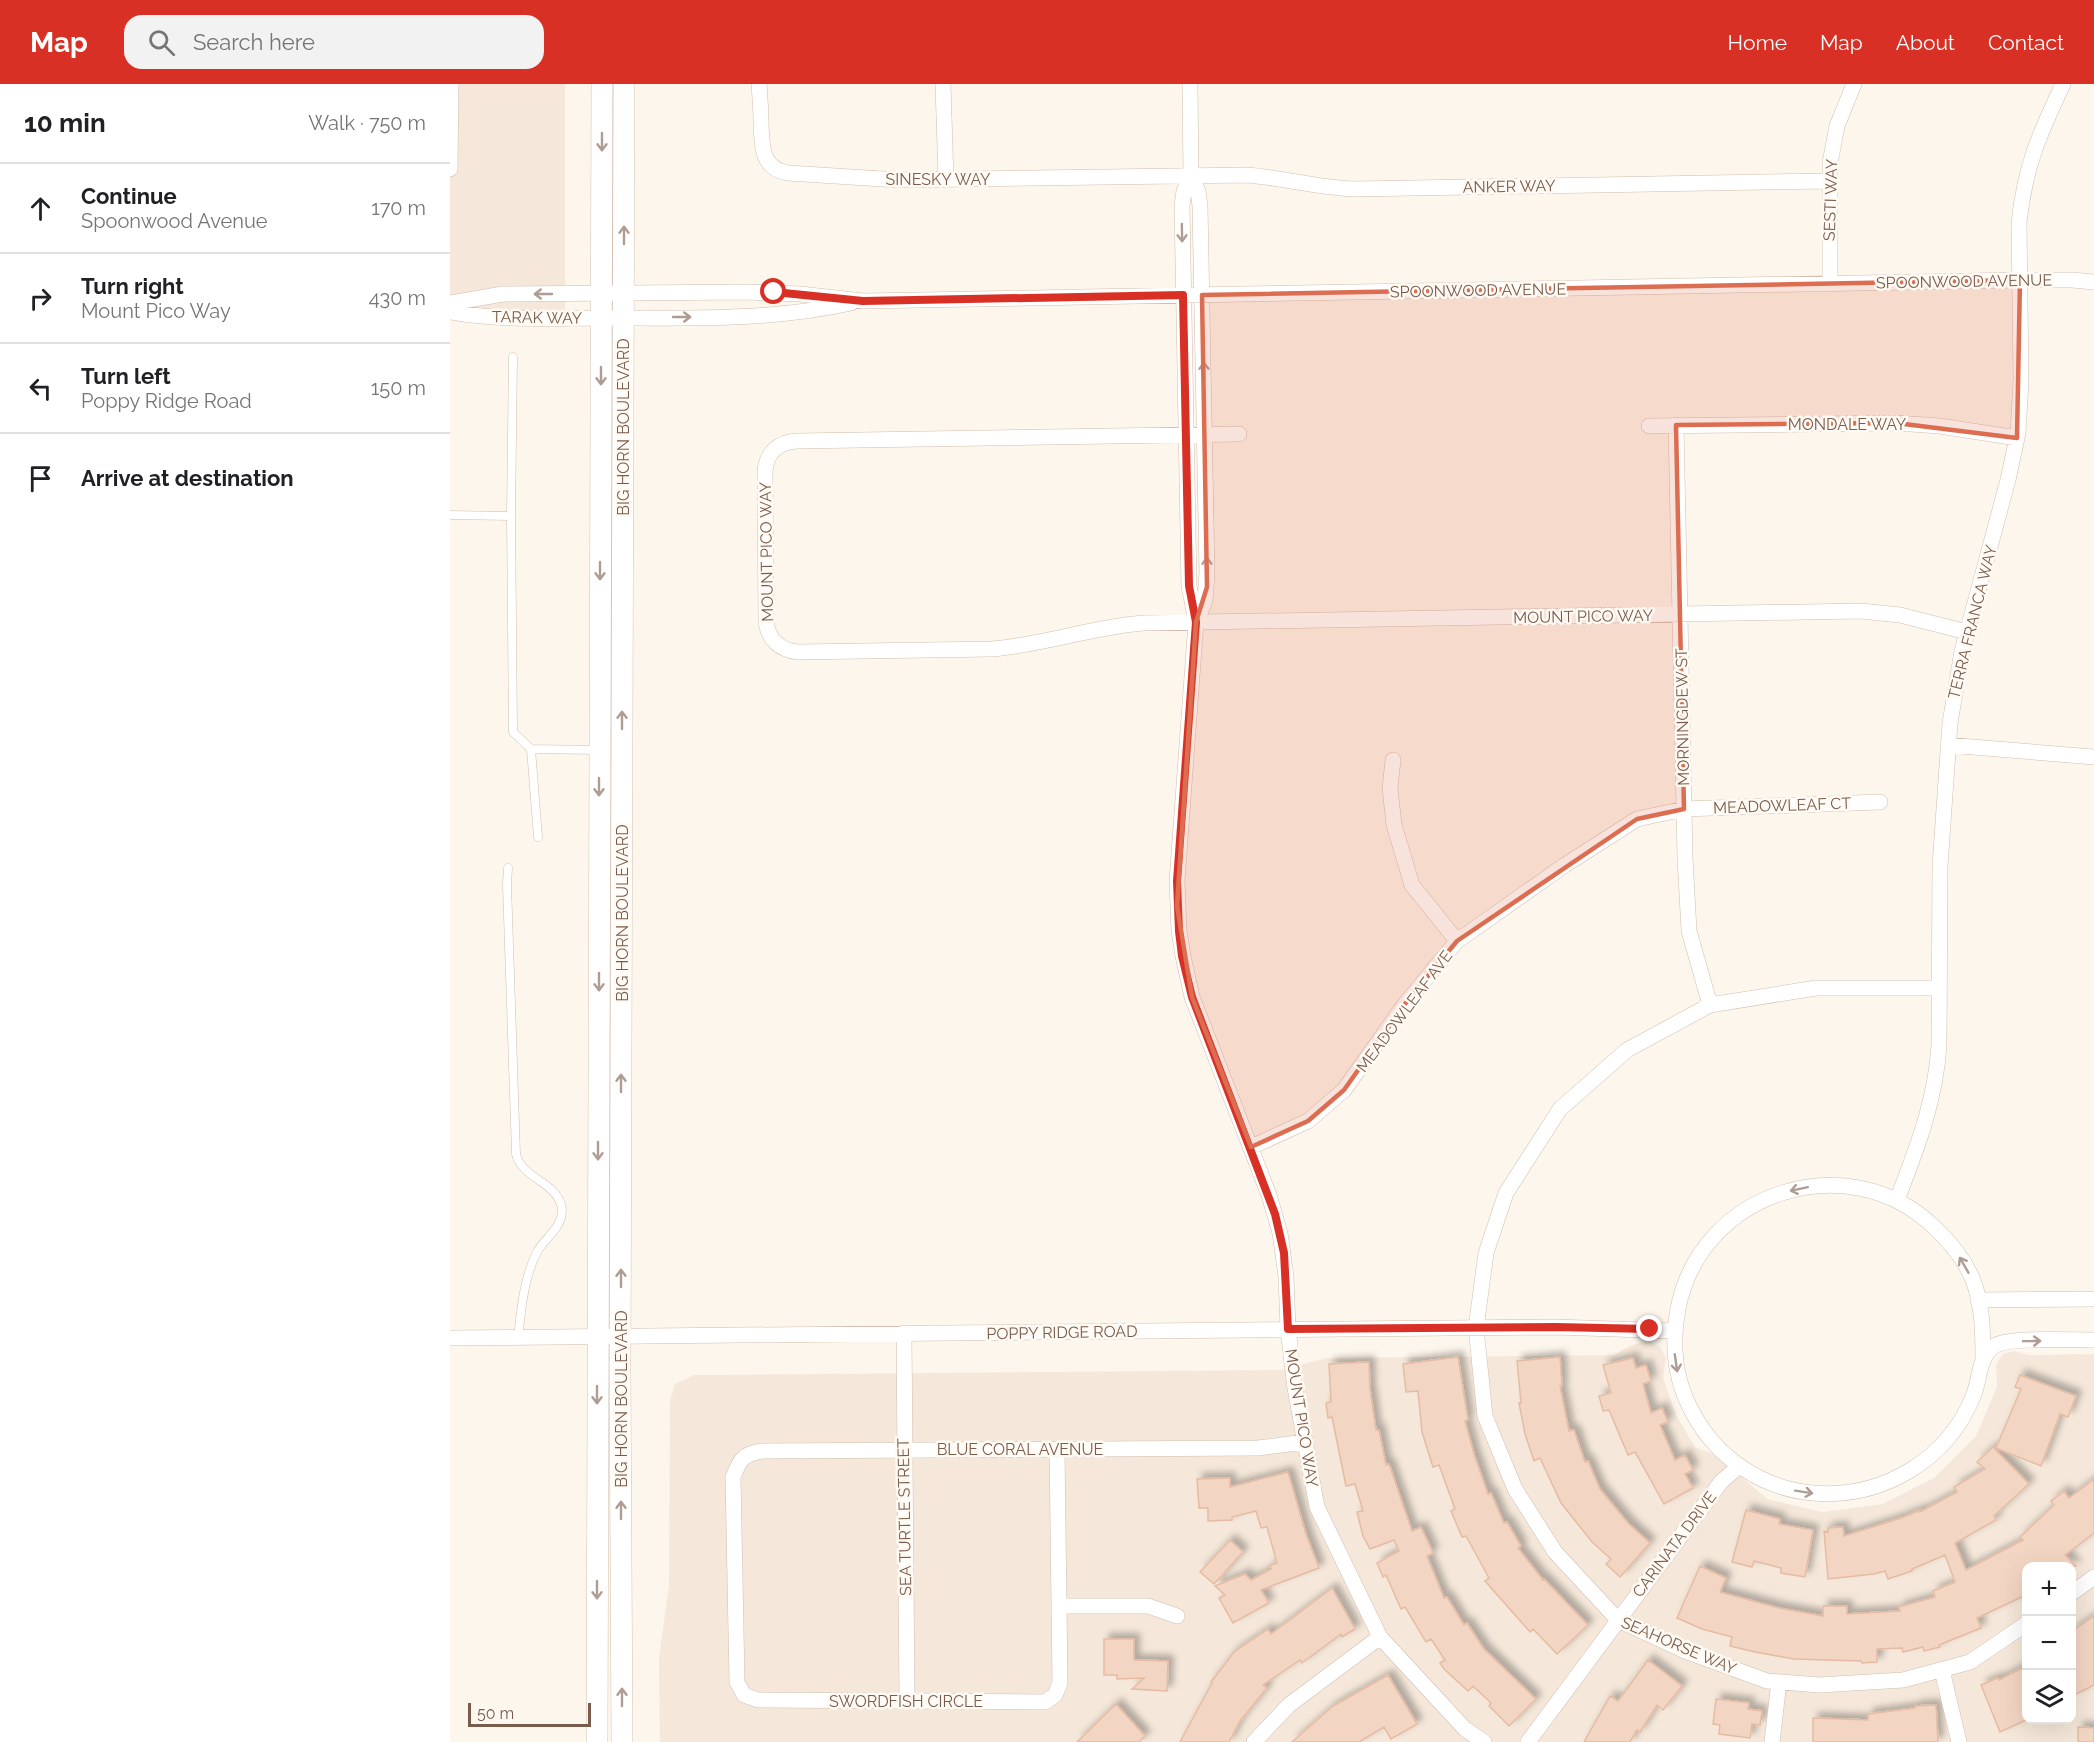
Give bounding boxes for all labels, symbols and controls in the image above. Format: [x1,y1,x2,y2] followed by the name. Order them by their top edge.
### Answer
[124,15,544,69] search box
[30,26,88,59] text: Map
[145,26,178,59] icon: search
[193,29,315,55] text: Search here
[1728,30,1787,55] text: Home
[1820,30,1863,55] text: Map
[1896,30,1955,55] text: About
[1988,30,2064,55] text: Contact
[24,108,106,138] text: 10 min
[308,111,426,135] text: Walk · 750 m
[596,132,608,152] one-way arrow
[1820,158,1841,241] street label: SESTI WAY
[886,170,991,189] street label: SINESKY WAY
[1462,176,1556,197] street label: ANKER WAY
[81,183,177,209] text: Continue
[24,192,57,225] icon: ahead
[371,196,426,220] text: 170 m
[81,209,268,233] text: Spoonwood Avenue
[1176,222,1188,242] one-way arrow
[618,225,630,245] one-way arrow
[1876,270,2052,293] street label: SPOONWOOD AVENUE
[81,273,184,299] text: Turn right
[760,278,786,304] route start
[1390,279,1566,302] street label: SPOONWOOD AVENUE
[24,282,57,315] icon: right
[369,286,426,310] text: 430 m
[533,288,553,300] one-way arrow
[81,299,231,323] text: Mount Pico Way
[492,307,583,328] street label: TARAK WAY
[672,311,692,323] one-way arrow
[614,338,633,516] street label: BIG HORN BOULEVARD
[1198,361,1209,381] one-way arrow
[81,363,171,389] text: Turn left
[595,366,607,386] one-way arrow
[24,372,57,405] icon: left
[371,376,426,400] text: 150 m
[81,389,252,413] text: Poppy Ridge Road
[1788,415,1907,434] street label: MONDALE WAY
[24,462,57,495] icon: arrive
[81,465,294,491] text: Arrive at destination
[756,481,777,622] street label: MOUNT PICO WAY
[1944,543,2001,701] street label: TERRA FRANCA WAY
[1201,556,1213,576] one-way arrow
[594,561,606,581] one-way arrow
[1513,606,1654,627] street label: MOUNT PICO WAY
[1672,648,1693,786] street label: MORNINGDEW ST
[616,711,628,731] one-way arrow
[594,777,605,797] one-way arrow
[1713,794,1852,817] street label: MEADOWLEAF CT
[613,824,632,1002] street label: BIG HORN BOULEVARD
[1352,947,1456,1076] street label: MEADOWLEAF AVE
[593,972,605,992] one-way arrow
[615,1074,627,1094] one-way arrow
[592,1140,604,1160] one-way arrow
[1790,1183,1809,1195] one-way arrow
[1957,1257,1969,1274] one-way arrow
[615,1269,626,1289] one-way arrow
[612,1310,631,1488] street label: BIG HORN BOULEVARD
[1636,1315,1662,1341] route end
[986,1322,1138,1343] street label: POPPY RIDGE ROAD
[2021,1335,2041,1346] one-way arrow
[1281,1348,1322,1489] street label: MOUNT PICO WAY
[1670,1353,1681,1372] one-way arrow
[591,1385,603,1405] one-way arrow
[894,1438,915,1596] street label: SEA TURTLE STREET
[937,1440,1104,1459] street label: BLUE CORAL AVENUE
[1794,1486,1814,1497] one-way arrow
[1628,1487,1721,1601] street label: CARINATA DRIVE
[615,1500,627,1520] one-way arrow
[2022,1562,2076,1724] map controls
[2022,1562,2076,1616] button: +
[591,1580,603,1600] one-way arrow
[1618,1613,1740,1679] street label: SEAHORSE WAY
[2022,1616,2076,1670] button: −
[2022,1670,2076,1724] button: layers
[616,1688,628,1708] one-way arrow
[829,1692,983,1711] street label: SWORDFISH CIRCLE
[468,1700,591,1728] scale bar
[477,1704,514,1723] text: 50 m

